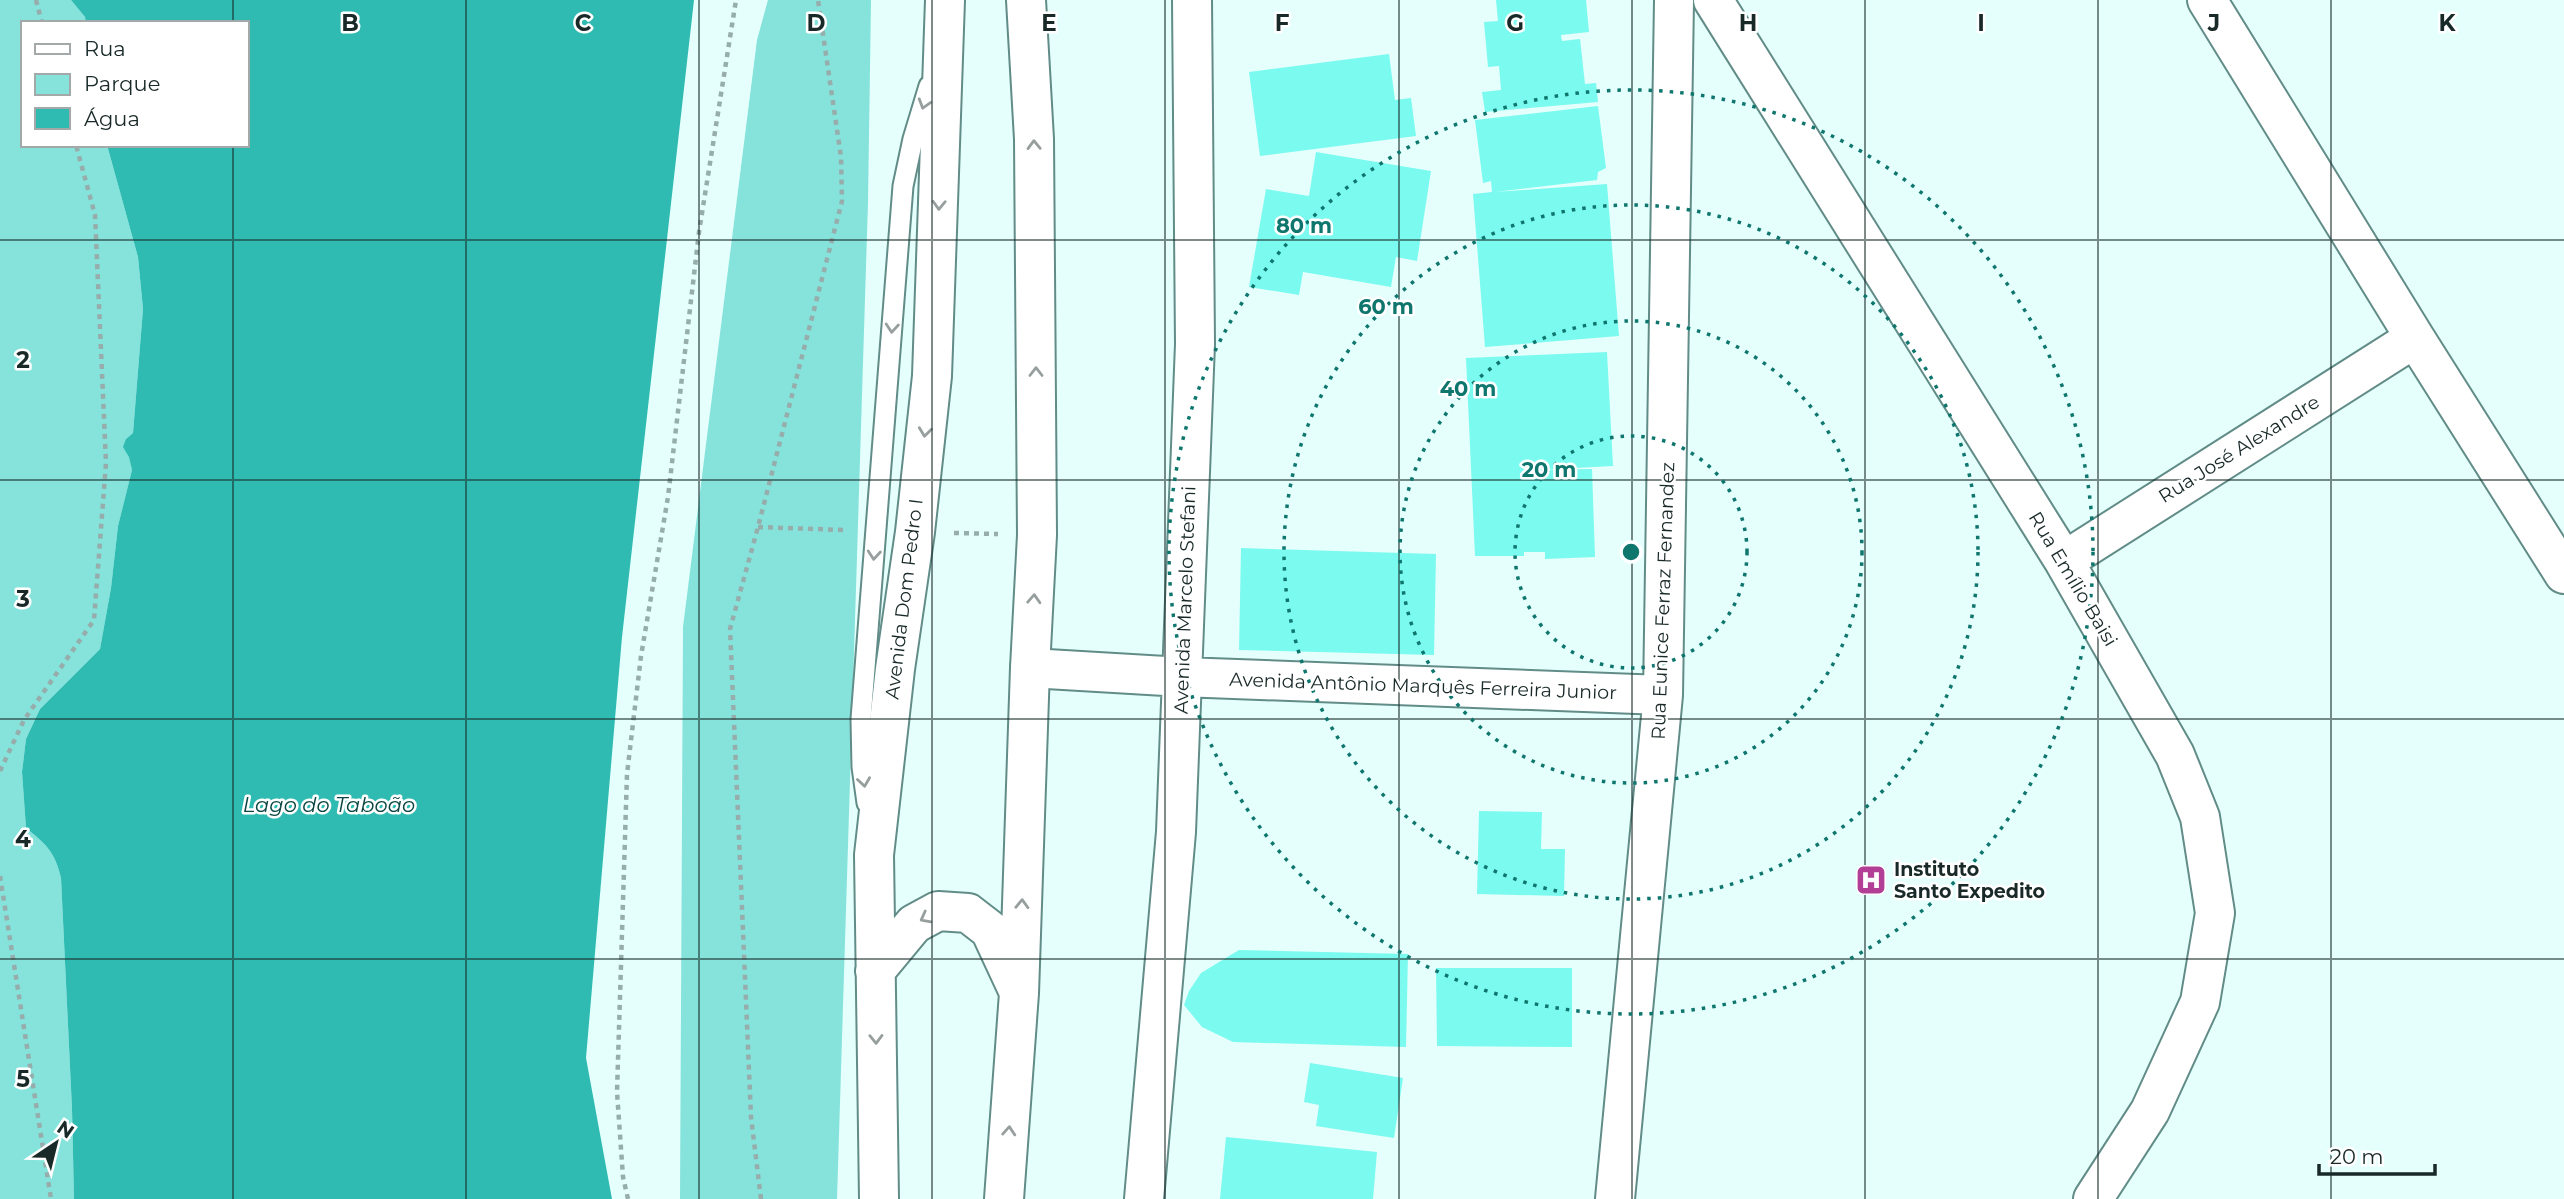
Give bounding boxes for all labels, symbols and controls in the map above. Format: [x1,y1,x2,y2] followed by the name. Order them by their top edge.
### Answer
[341,9,359,37] text: B
[575,9,592,37] text: C
[807,9,826,37] text: D
[1041,9,1057,37] text: E
[1275,9,1290,37] text: F
[1506,9,1524,37] text: G
[1739,9,1757,37] text: H
[1977,9,1985,37] text: I
[2207,9,2220,37] text: J
[2438,9,2456,37] text: K
[21,21,248,147] legend
[84,36,126,61] text: Rua
[84,71,160,96] text: Parque
[918,97,932,109] one-way arrow
[84,106,140,131] text: Água
[1026,139,1042,149] one-way arrow
[931,200,947,210] one-way arrow
[1276,213,1332,238] text: 80 m
[1358,294,1414,319] text: 60 m
[885,323,900,334] one-way arrow
[16,346,30,374] text: 2
[1028,366,1043,377] one-way arrow
[1440,376,1496,401] text: 40 m
[2154,390,2324,508] street label: Rua José Alexandre
[918,426,933,437] one-way arrow
[1522,457,1576,482] text: 20 m
[1647,462,1679,740] street label: Rua Eunice Ferraz Fernandez
[1170,486,1200,714] street label: Avenida Marcelo Stefani
[880,497,928,701] street label: Avenida Dom Pedro I
[2024,508,2122,650] street label: Rua Emílio Baisi
[1619,540,1643,564] centre of rings
[867,550,882,561] one-way arrow
[15,585,30,613] text: 3
[1026,594,1041,605] one-way arrow
[1229,668,1617,704] street label: Avenida Antônio Marquês Ferreira Junior
[856,776,871,788] one-way arrow
[243,792,415,817] water label: Lago do Taboão
[15,825,31,853] text: 4
[1894,858,2045,903] place label: Instituto Santo Expedito
[1854,863,1888,897] hospital icon: Instituto Santo Expedito
[1015,898,1030,909] one-way arrow
[920,910,932,924] one-way arrow
[868,1034,884,1045] one-way arrow
[16,1065,30,1093] text: 5
[21,1108,91,1178] north arrow
[53,1116,78,1143] text: N
[1001,1125,1016,1136] one-way arrow
[2319,1132,2434,1176] scale bar
[2330,1144,2384,1169] text: 20 m

